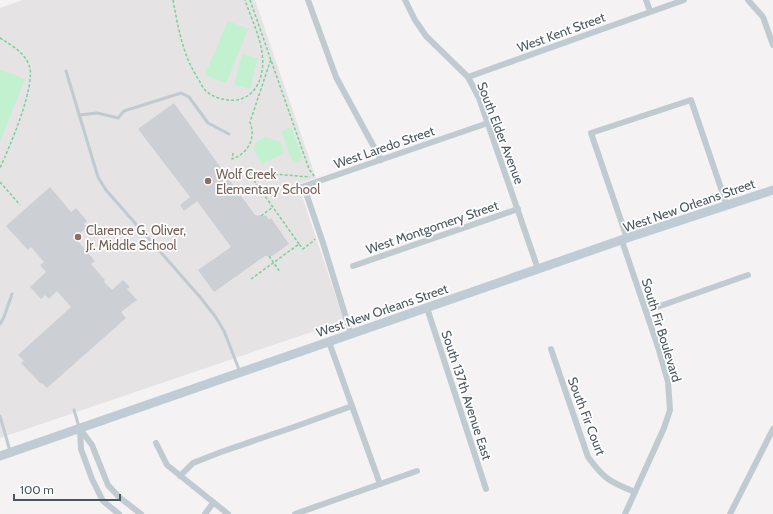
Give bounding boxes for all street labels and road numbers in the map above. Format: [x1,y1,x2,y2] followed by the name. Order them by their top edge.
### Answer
[515,8,608,55] street label: West Kent Street
[474,80,528,187] street label: South Elder Avenue
[332,122,437,172] street label: West Laredo Street
[621,175,757,235] street label: West New Orleans Street
[364,197,501,257] street label: West Montgomery Street
[639,276,685,384] street label: South Fir Boulevard
[314,280,450,340] street label: West New Orleans Street
[438,328,496,462] street label: South 137th Avenue East
[565,375,610,458] street label: South Fir Court

